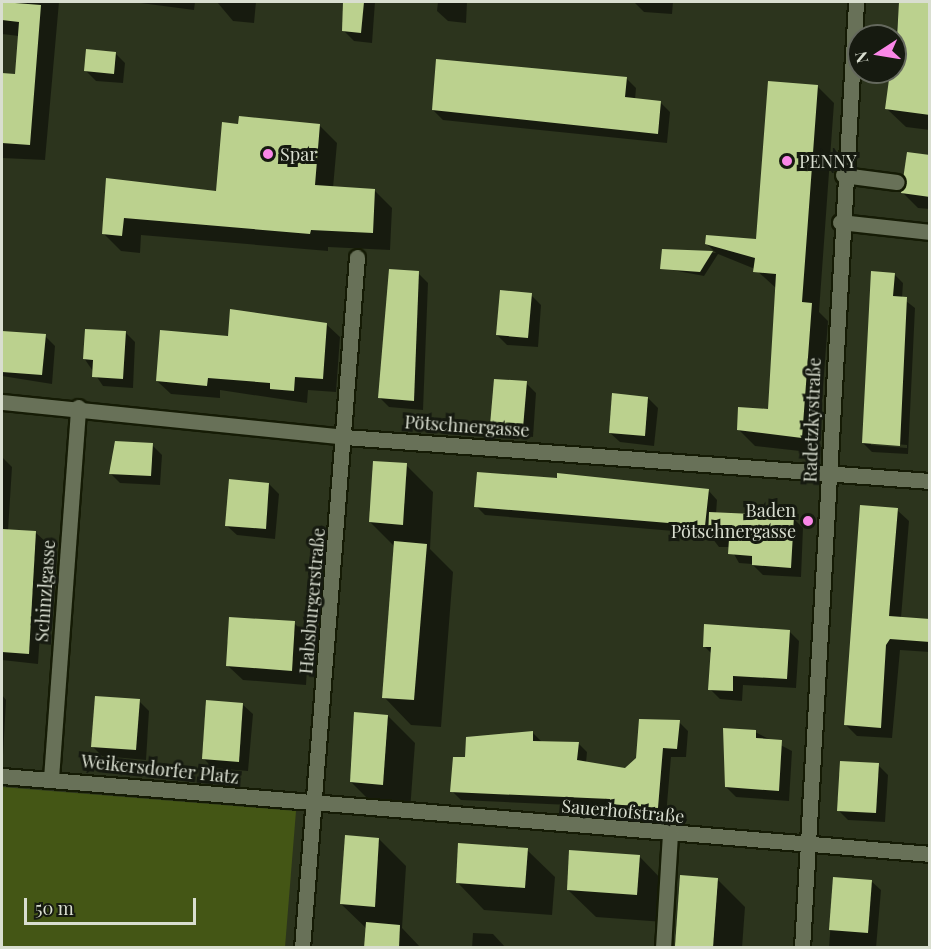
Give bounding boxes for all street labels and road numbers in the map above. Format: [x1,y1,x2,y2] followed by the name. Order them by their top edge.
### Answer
[799,357,825,483] street label: Radetzkystraße
[404,411,530,441] street label: Pötschnergasse
[295,527,329,675] street label: Habsburgerstraße
[31,539,59,643] street label: Schinzlgasse
[80,750,240,788] street label: Weikersdorfer Platz
[561,795,685,827] street label: Sauerhofstraße

